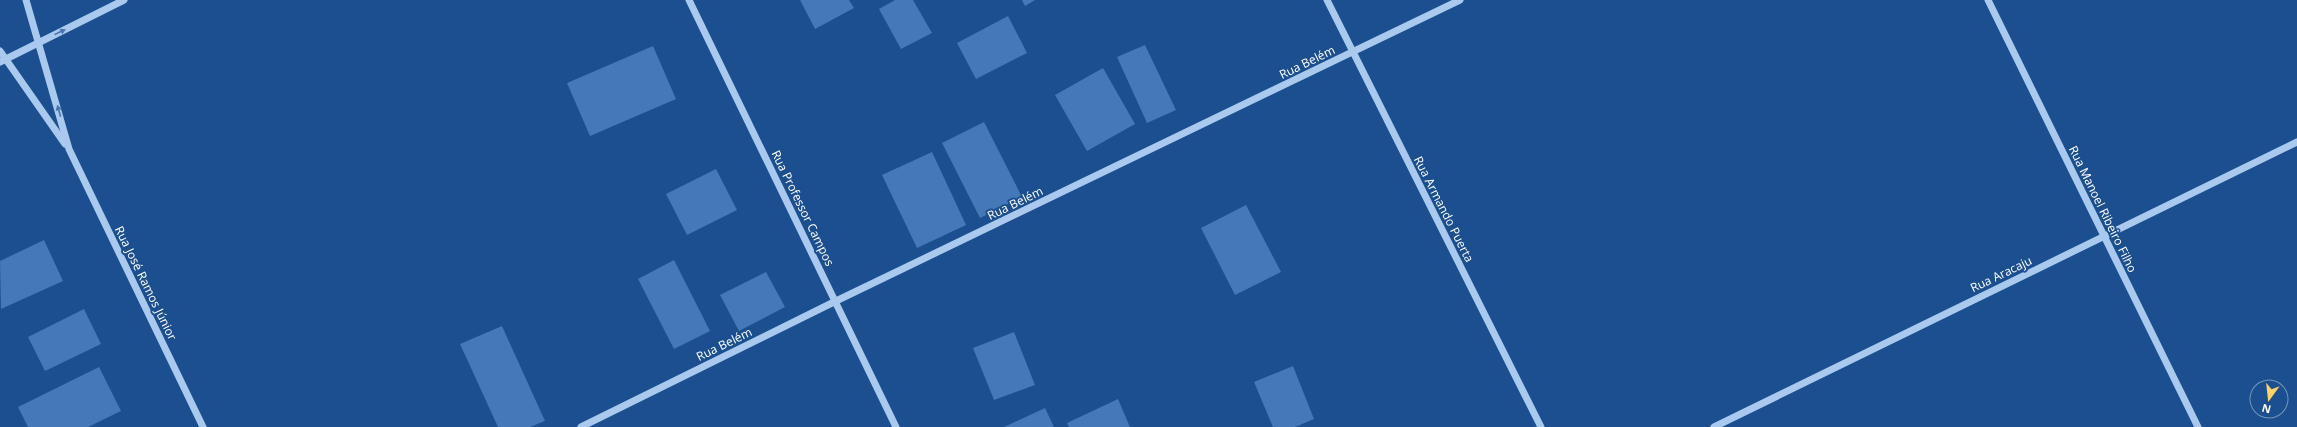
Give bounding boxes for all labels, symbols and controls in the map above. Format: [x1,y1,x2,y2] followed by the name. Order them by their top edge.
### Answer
[54,29,65,35] one-way arrow
[1276,41,1338,83] street label: Rua Belém
[55,105,61,118] one-way arrow
[2065,143,2141,275] street label: Rua Manoel Ribeiro Filho
[768,147,839,269] street label: Rua Professor Campos
[1410,153,1478,265] street label: Rua Armando Puerta
[984,182,1046,224] street label: Rua Belém
[111,223,181,343] street label: Rua José Ramos Júnior
[1967,252,2035,296] street label: Rua Aracaju
[693,323,755,365] street label: Rua Belém
[2249,379,2289,419] north arrow
[2260,401,2273,418] text: N

